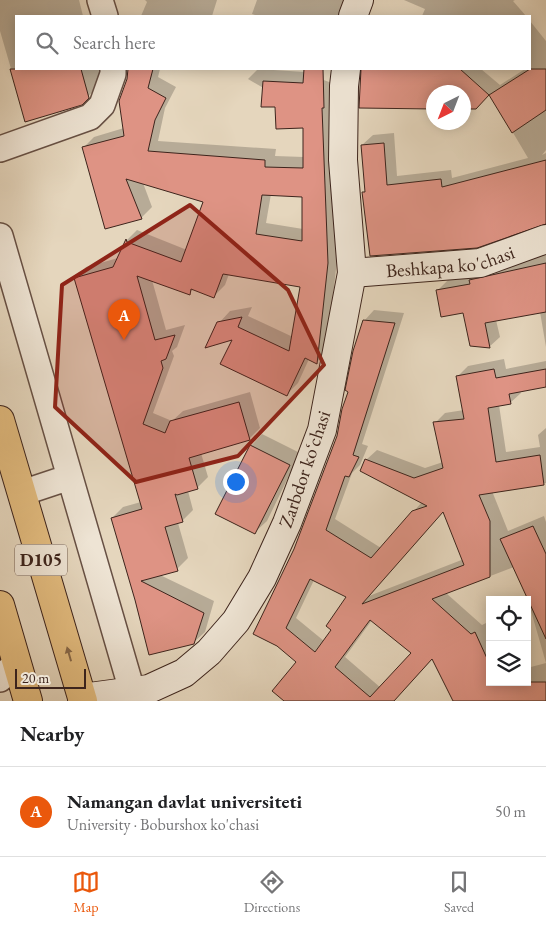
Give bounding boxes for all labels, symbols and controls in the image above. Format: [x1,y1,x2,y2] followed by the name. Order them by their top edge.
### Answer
[15,15,531,70] search box
[33,29,61,57] icon: search
[73,30,155,55] text: Search here
[426,85,471,130] north arrow
[385,239,518,283] street label: Beshkapa ko'chasi
[108,299,140,340] pin: A
[273,407,336,531] street label: Zarbdor koʻchasi
[223,469,249,495] your location
[15,544,67,576] road number: D105
[486,596,531,686] map controls
[486,596,531,641] button: locate
[486,641,531,686] button: layers
[65,647,73,662] one-way arrow
[15,666,86,689] scale bar
[22,669,49,687] text: 20 m
[20,720,84,747] text: Nearby
[67,789,302,814] text: Namangan davlat universiteti
[30,801,42,822] text: A
[495,801,526,822] text: 50 m
[67,814,259,835] text: University · Boburshox ko'chasi
[72,868,100,916] tab: Map
[244,868,300,916] tab: Directions
[444,868,474,916] tab: Saved

